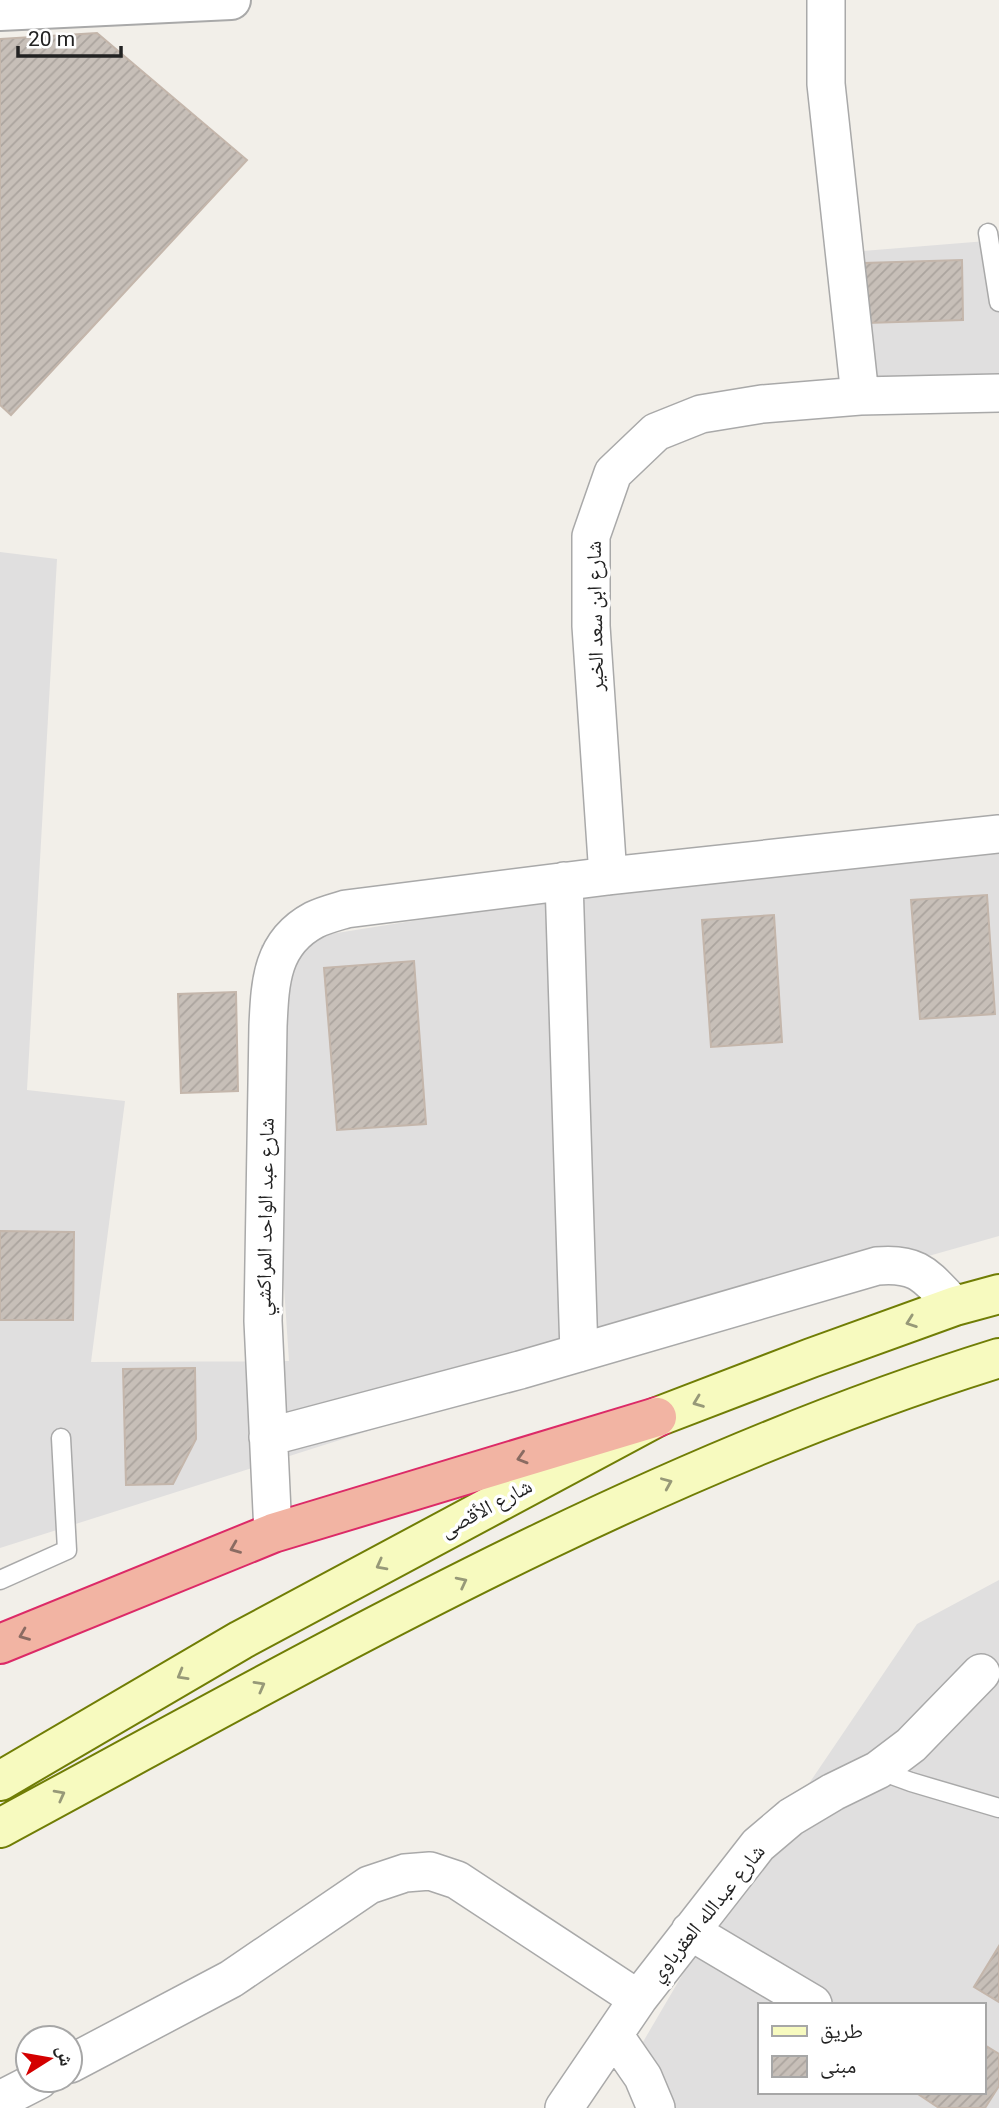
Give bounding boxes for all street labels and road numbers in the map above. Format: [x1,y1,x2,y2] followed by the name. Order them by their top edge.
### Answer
[582,541,609,692] street label: شارع ابن سعد الخير
[251,1118,283,1317] street label: شارع عبد الواحد المراكشي
[436,1474,537,1543] street label: شارع الأقصى
[644,1839,773,1989] street label: شارع عبدالله العقرباوي

